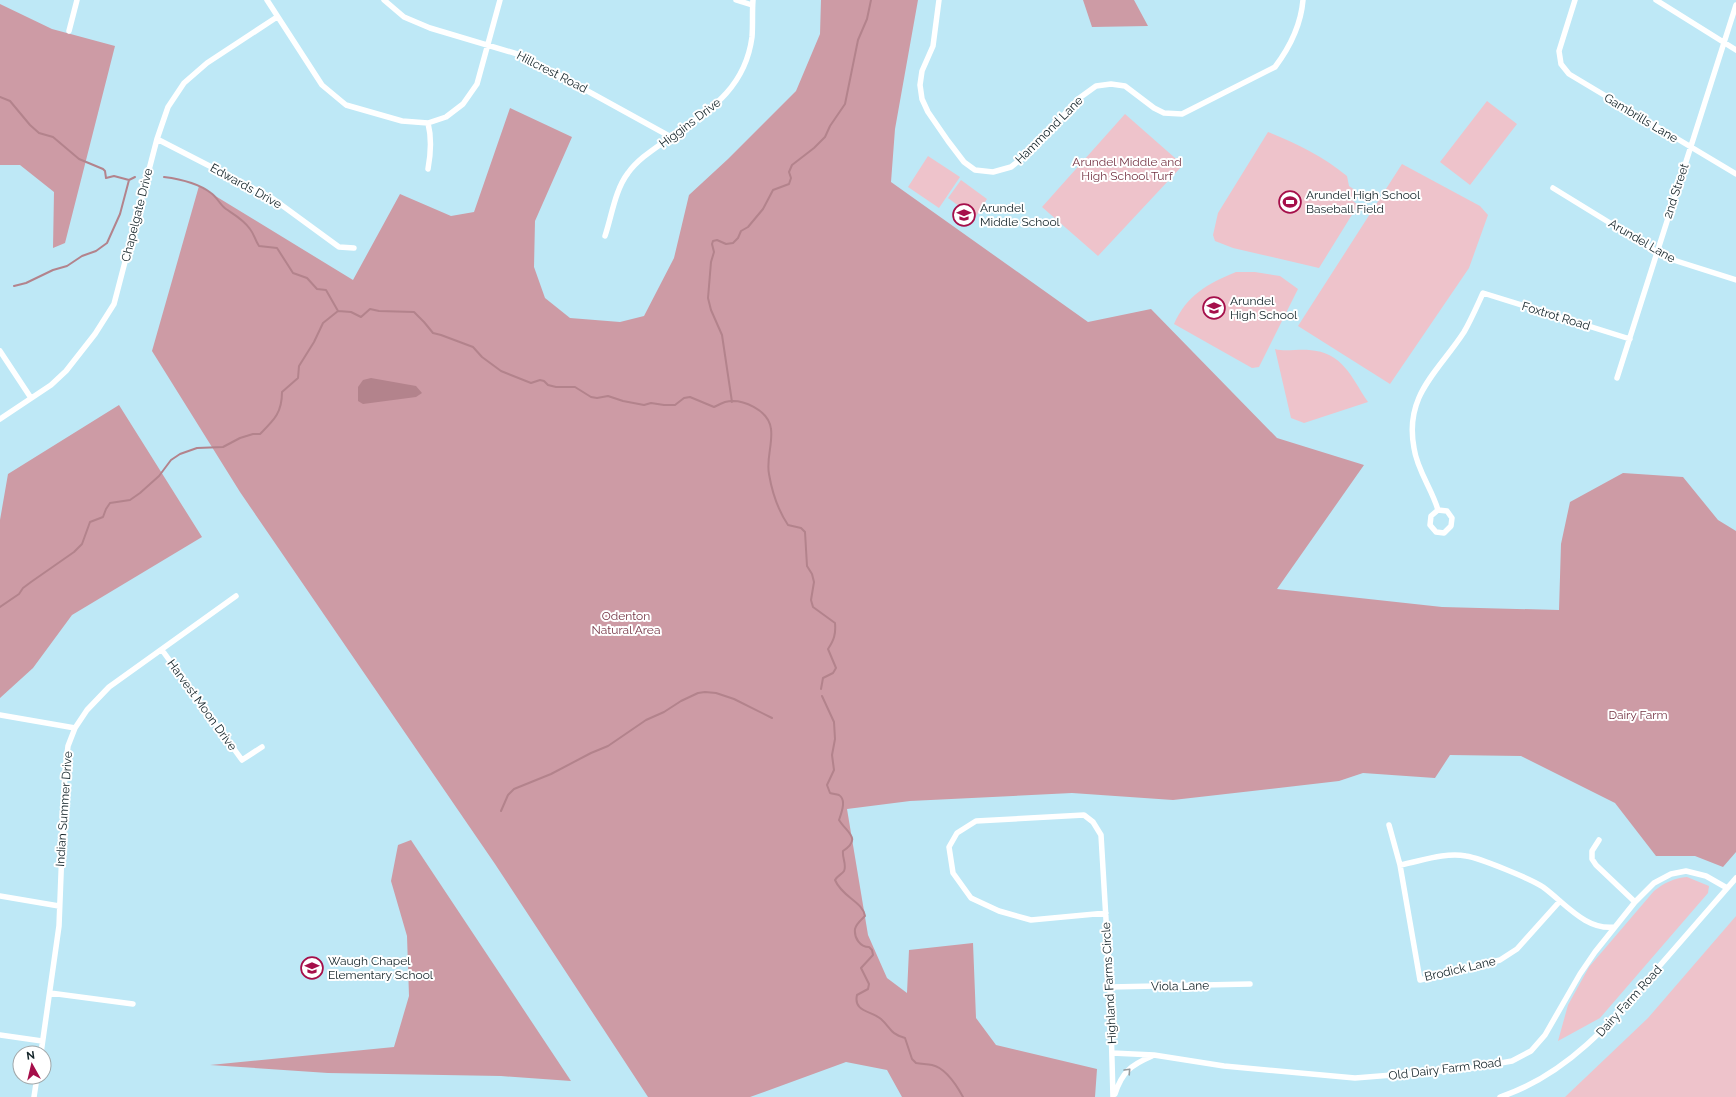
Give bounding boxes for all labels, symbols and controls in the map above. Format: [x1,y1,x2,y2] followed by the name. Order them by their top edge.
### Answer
[514,48,590,96] street label: Hillcrest Road
[1602,91,1680,145] street label: Gambrills Lane
[1012,93,1086,167] street label: Hammond Lane
[656,95,724,151] street label: Higgins Drive
[1072,155,1182,183] park label: Arundel Middle and High School Turf
[208,161,284,211] street label: Edwards Drive
[1661,162,1691,220] street label: 2nd Street
[119,167,155,263] street label: Chapelgate Drive
[1306,188,1421,216] place label: Arundel High School Baseball Field
[1277,189,1303,215] sports icon: Arundel High School Baseball Field
[980,201,1061,229] place label: Arundel Middle School
[951,202,977,228] school or university icon: Arundel Middle School
[1606,216,1678,266] street label: Arundel Lane
[1230,294,1298,322] place label: Arundel High School
[1201,295,1227,321] school or university icon: Arundel High School
[1520,299,1592,333] street label: Foxtrot Road
[592,609,660,637] park label: Odenton Natural Area
[164,657,240,753] street label: Harvest Moon Drive
[1608,708,1668,722] park label: Dairy Farm
[53,751,75,867] street label: Indian Summer Drive
[1099,922,1119,1044] street label: Highland Farms Circle
[328,954,434,982] place label: Waugh Chapel Elementary School
[1423,954,1497,984] street label: Brodick Lane
[299,955,325,981] school or university icon: Waugh Chapel Elementary School
[1593,962,1665,1040] street label: Dairy Farm Road
[1151,978,1209,994] street label: Viola Lane
[12,1045,52,1085] north arrow
[26,1049,36,1063] text: N
[1388,1055,1502,1083] street label: Old Dairy Farm Road
[1123,1068,1131,1076] one-way arrow

